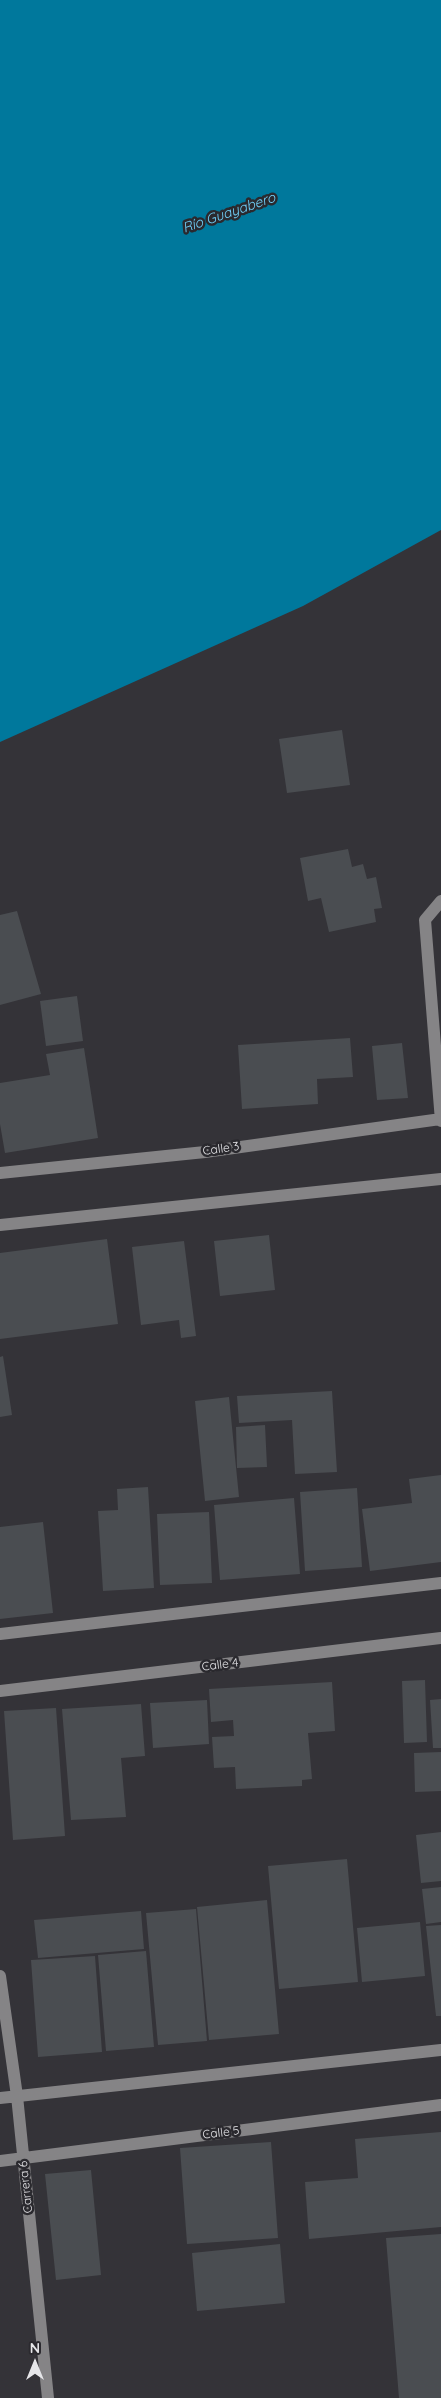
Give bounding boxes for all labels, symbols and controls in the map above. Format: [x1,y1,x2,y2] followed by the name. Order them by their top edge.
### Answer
[180,189,278,237] water label: Río Guayabero
[202,1139,240,1159] street label: Calle 3
[201,1656,239,1674] street label: Calle 4
[202,2124,240,2142] street label: Calle 5
[16,2160,36,2214] street label: Carrera 6
[10,2338,60,2388] north arrow
[30,2339,40,2357] text: N

